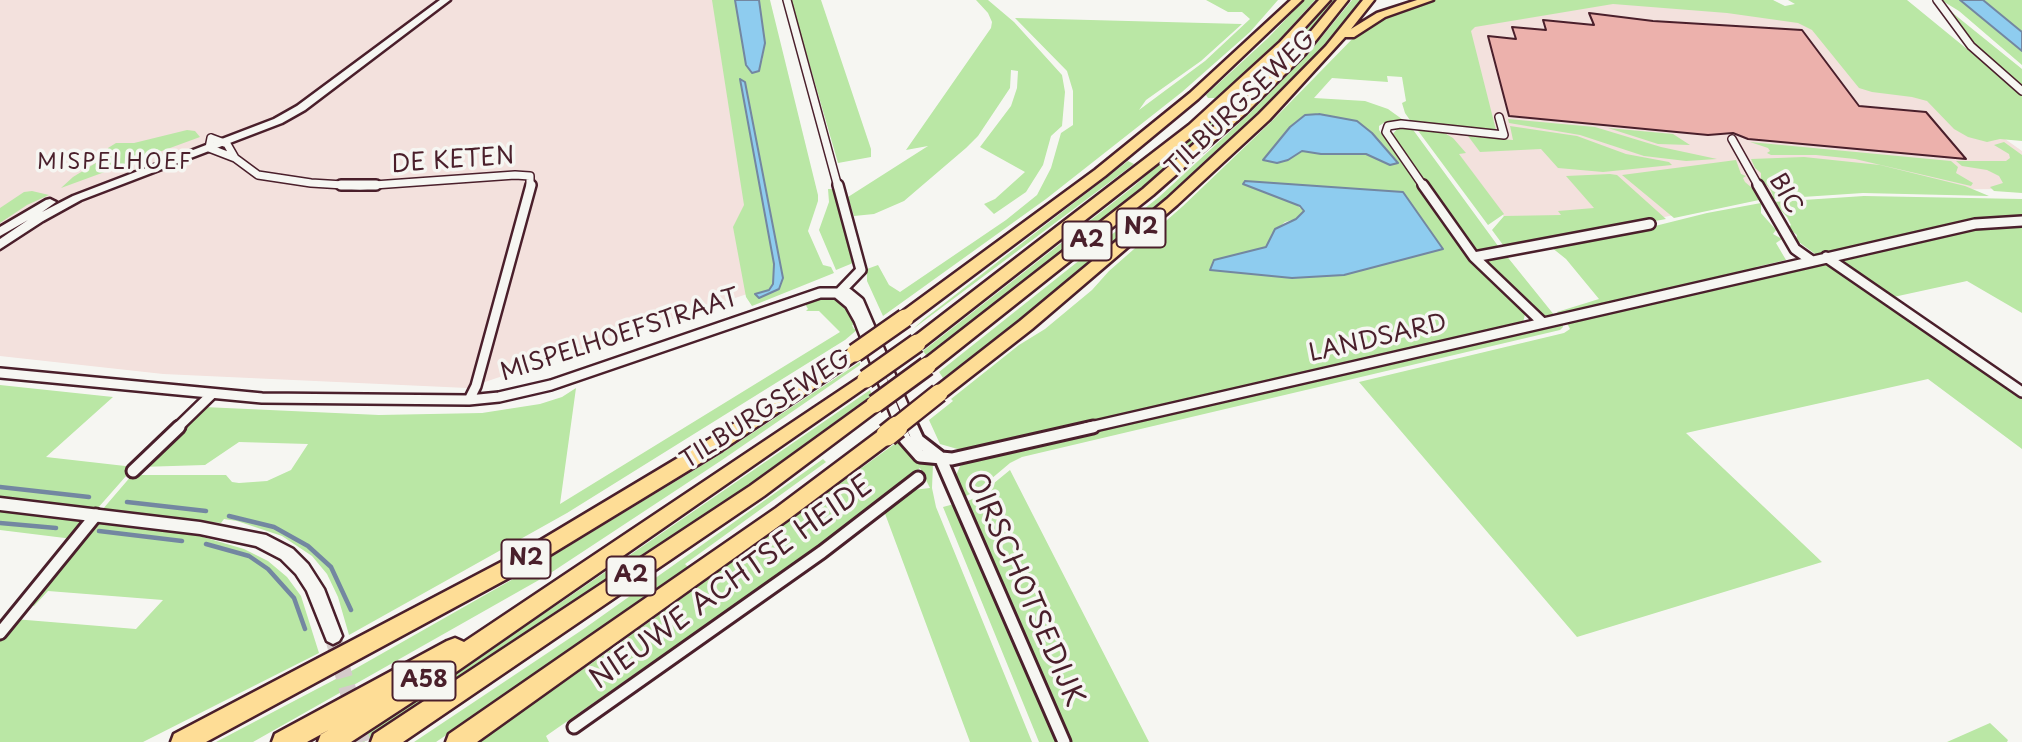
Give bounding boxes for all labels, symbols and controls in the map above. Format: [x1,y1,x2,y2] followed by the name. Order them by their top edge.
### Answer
[1160,25,1322,183] street label: TILBURGSEWEG
[390,142,516,180] street label: DE KETEN
[39,150,191,176] district label: MISPELHOEF
[1762,169,1808,219] street label: BIC
[1116,208,1166,247] road number: N2
[1062,222,1112,260] road number: A2
[497,284,743,388] street label: MISPELHOEFSTRAAT
[1306,309,1450,369] street label: LANDSARD
[676,344,856,476] street label: TILBURGSEWEG
[957,468,1091,712] street label: OIRSCHOTSEDIJK
[584,469,880,697] street label: NIEUWE ACHTSE HEIDE
[502,540,550,579] road number: N2
[606,556,656,596] road number: A2
[392,662,456,701] road number: A58

